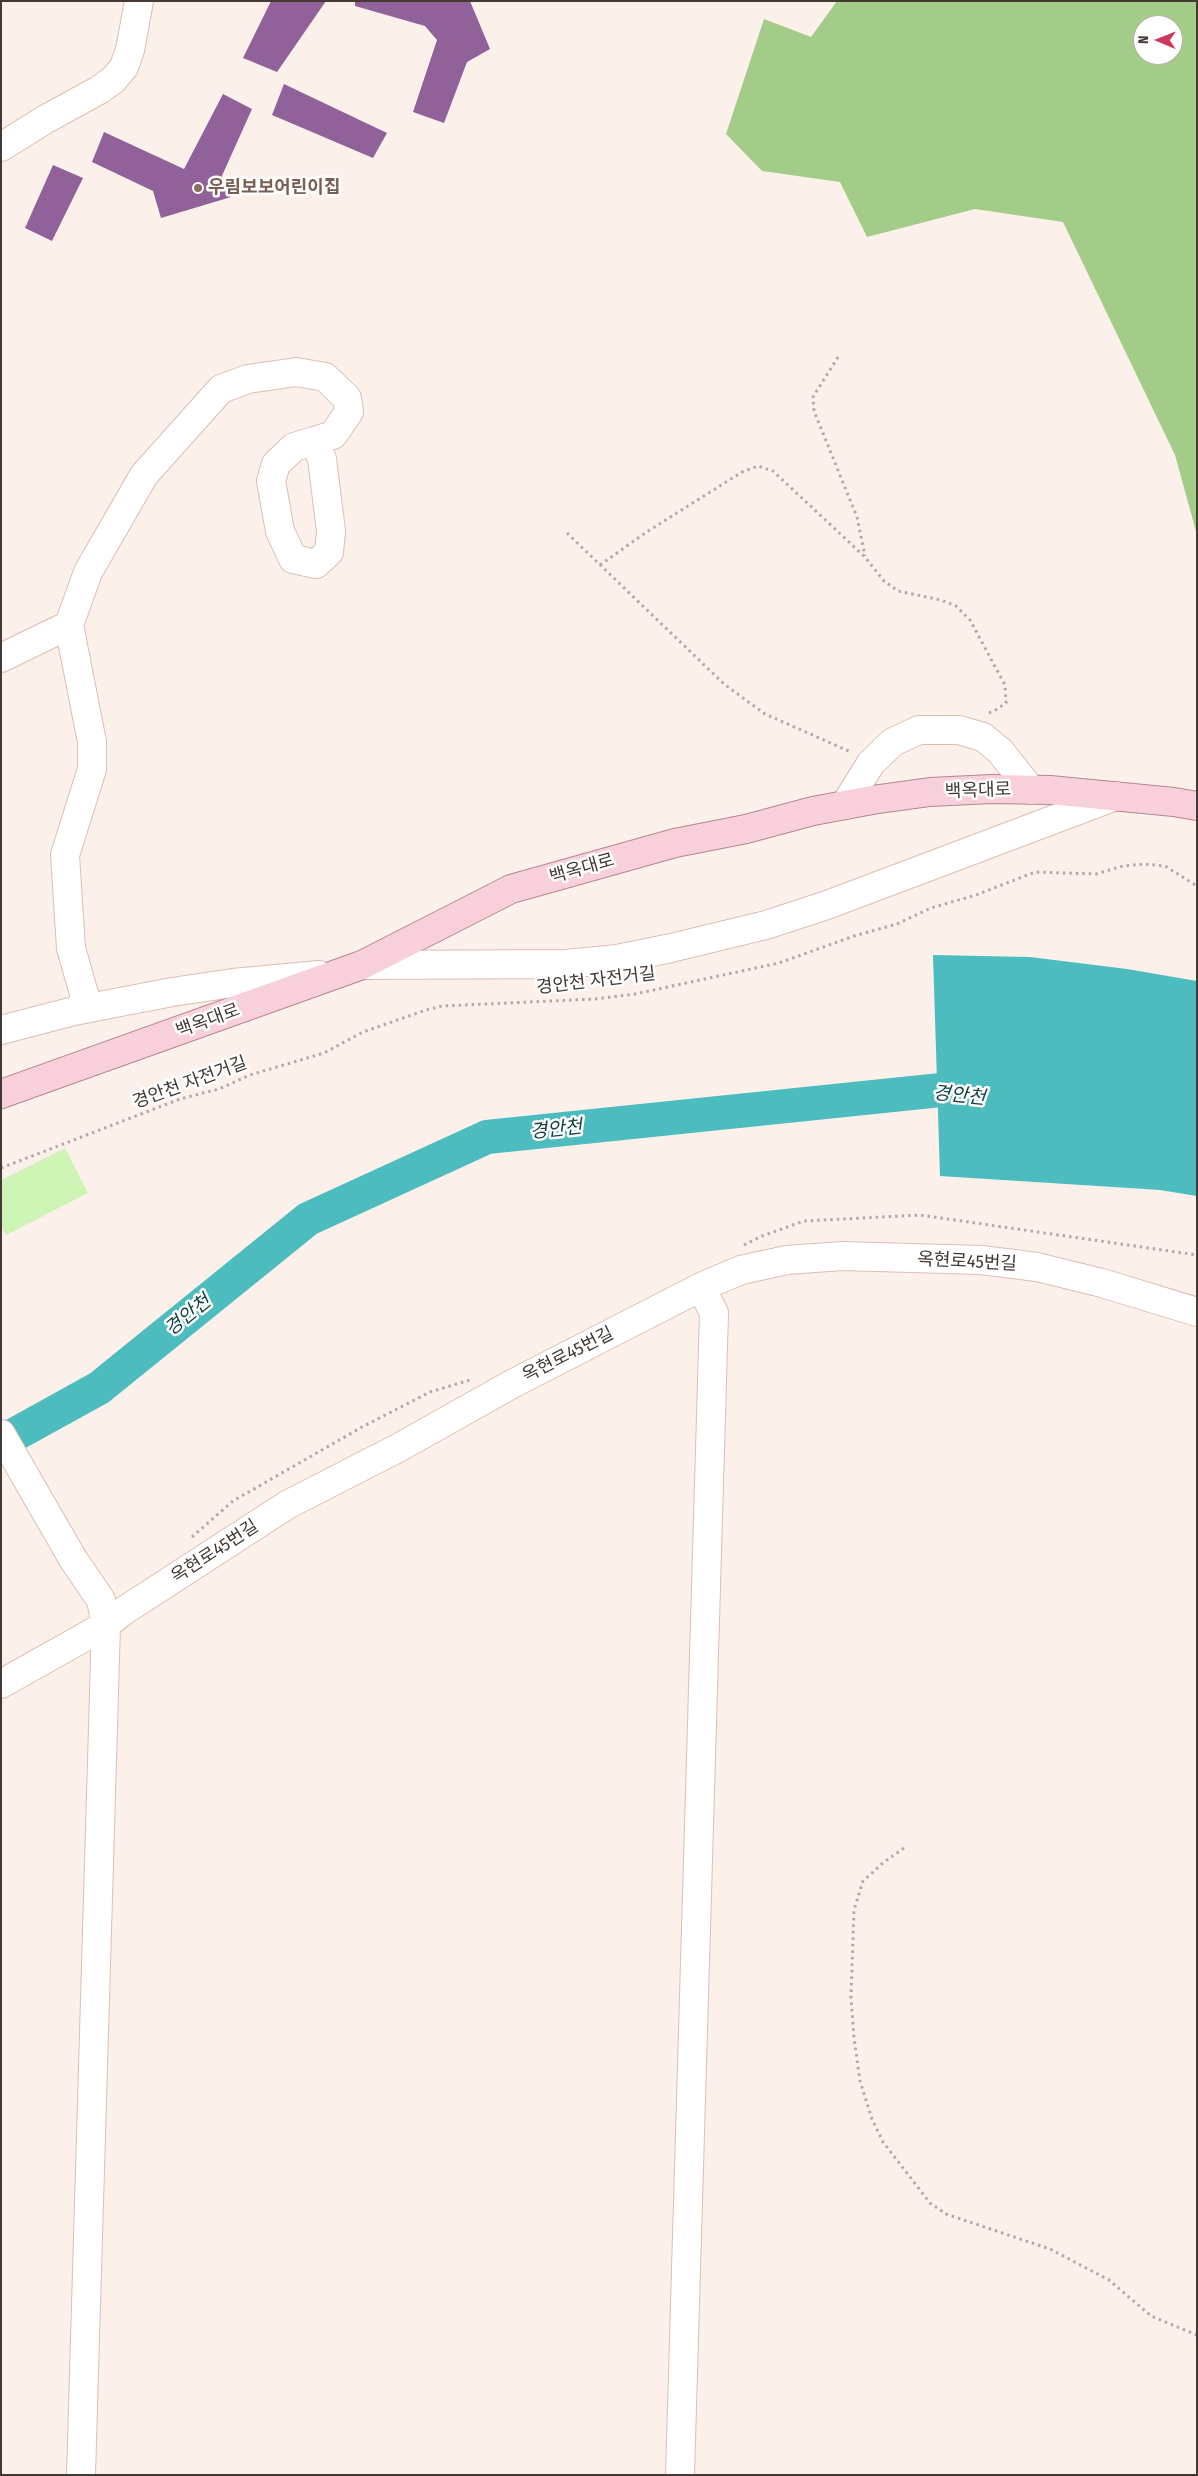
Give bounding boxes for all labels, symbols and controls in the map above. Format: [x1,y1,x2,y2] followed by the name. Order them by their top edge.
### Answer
[1133,15,1183,65] north arrow
[1135,35,1152,44] text: N
[208,177,340,199] place label: 우림보보어린이집
[192,182,204,194] marker: 우림보보어린이집
[945,779,1011,803] street label: 백옥대로
[547,849,617,889] street label: 백옥대로
[535,963,657,999] street label: 경안천 자전거길
[173,1000,243,1042] street label: 백옥대로
[130,1052,250,1114] street label: 경안천 자전거길
[932,1082,986,1110] water label: 경안천
[529,1116,583,1144] water label: 경안천
[917,1249,1017,1275] street label: 옥현로45번길
[160,1291,216,1341] water label: 경안천
[519,1323,617,1387] street label: 옥현로45번길
[167,1516,263,1588] street label: 옥현로45번길

